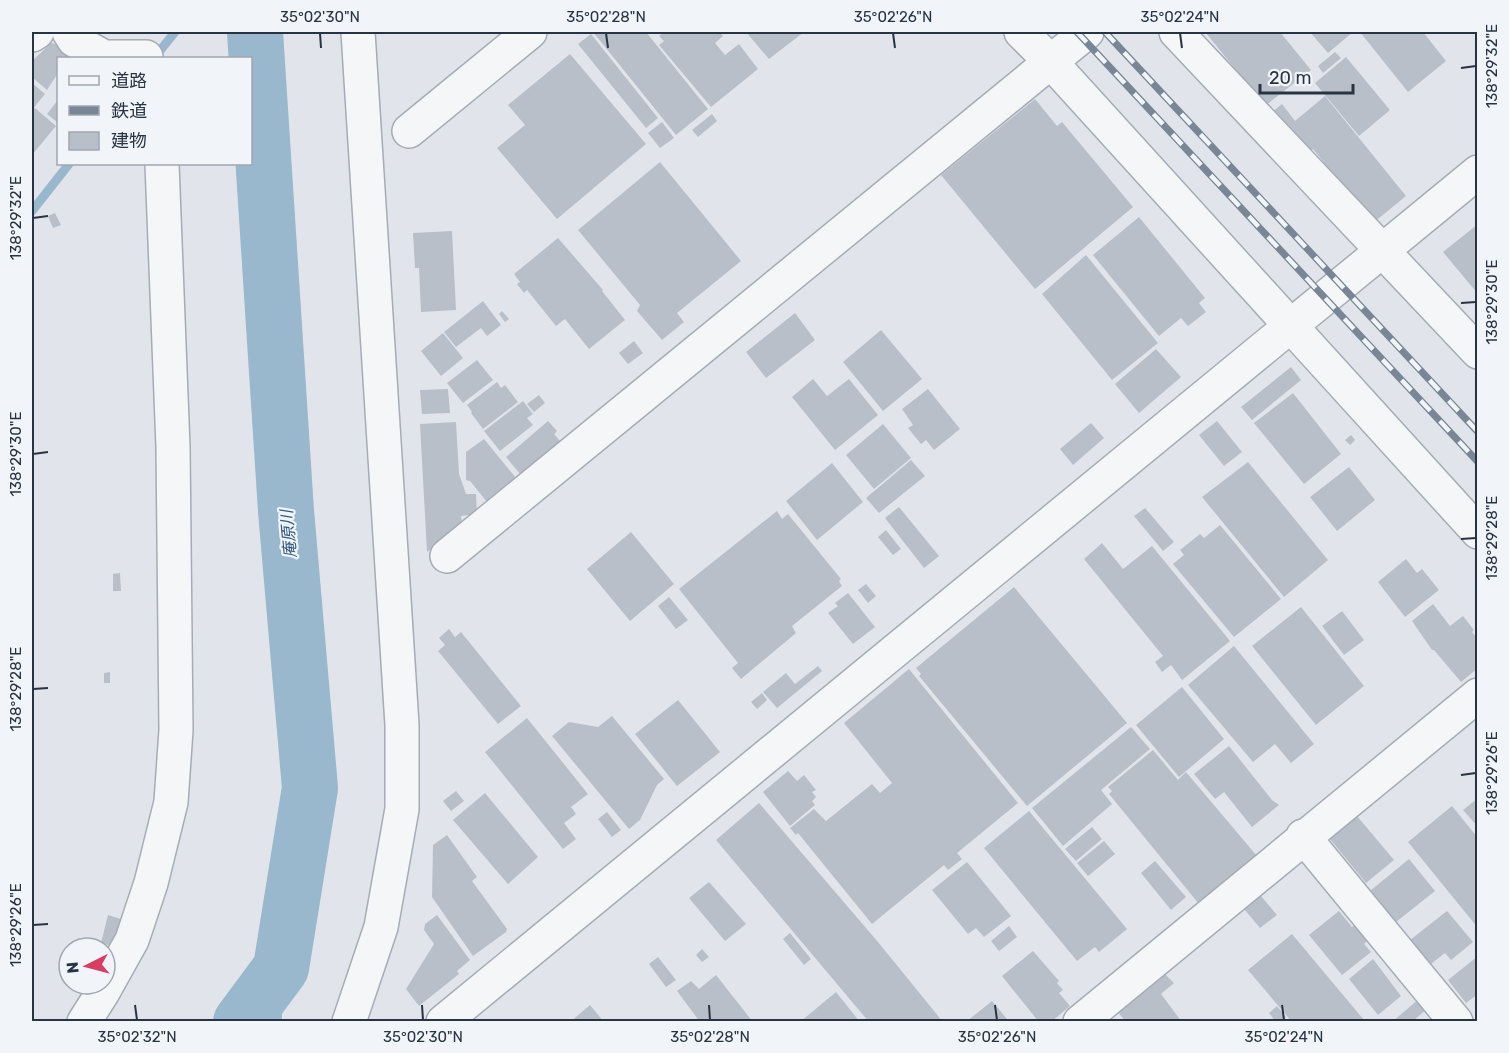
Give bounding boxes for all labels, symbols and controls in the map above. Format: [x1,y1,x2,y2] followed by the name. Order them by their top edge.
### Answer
[280,8,360,26] text: 35°02'30"N
[566,8,646,26] text: 35°02'28"N
[854,8,932,26] text: 35°02'26"N
[1140,8,1220,26] text: 35°02'24"N
[1483,24,1501,108] text: 138°29'32"E
[57,57,252,165] legend
[1260,57,1353,95] scale bar
[1269,67,1311,89] text: 20 m
[111,70,147,92] text: 道路
[111,100,147,122] text: 鉄道
[111,130,147,152] text: 建物
[7,176,25,260] text: 138°29'32"E
[1483,259,1501,345] text: 138°29'30"E
[7,411,25,497] text: 138°29'30"E
[1483,496,1501,580] text: 138°29'28"E
[277,507,300,559] water label: 庵原川
[7,647,25,731] text: 138°29'28"E
[1483,731,1501,815] text: 138°29'26"E
[7,883,25,967] text: 138°29'26"E
[57,936,117,996] north arrow
[63,961,83,974] text: N
[97,1028,177,1046] text: 35°02'32"N
[383,1028,463,1046] text: 35°02'30"N
[670,1028,750,1046] text: 35°02'28"N
[958,1028,1036,1046] text: 35°02'26"N
[1244,1028,1324,1046] text: 35°02'24"N

